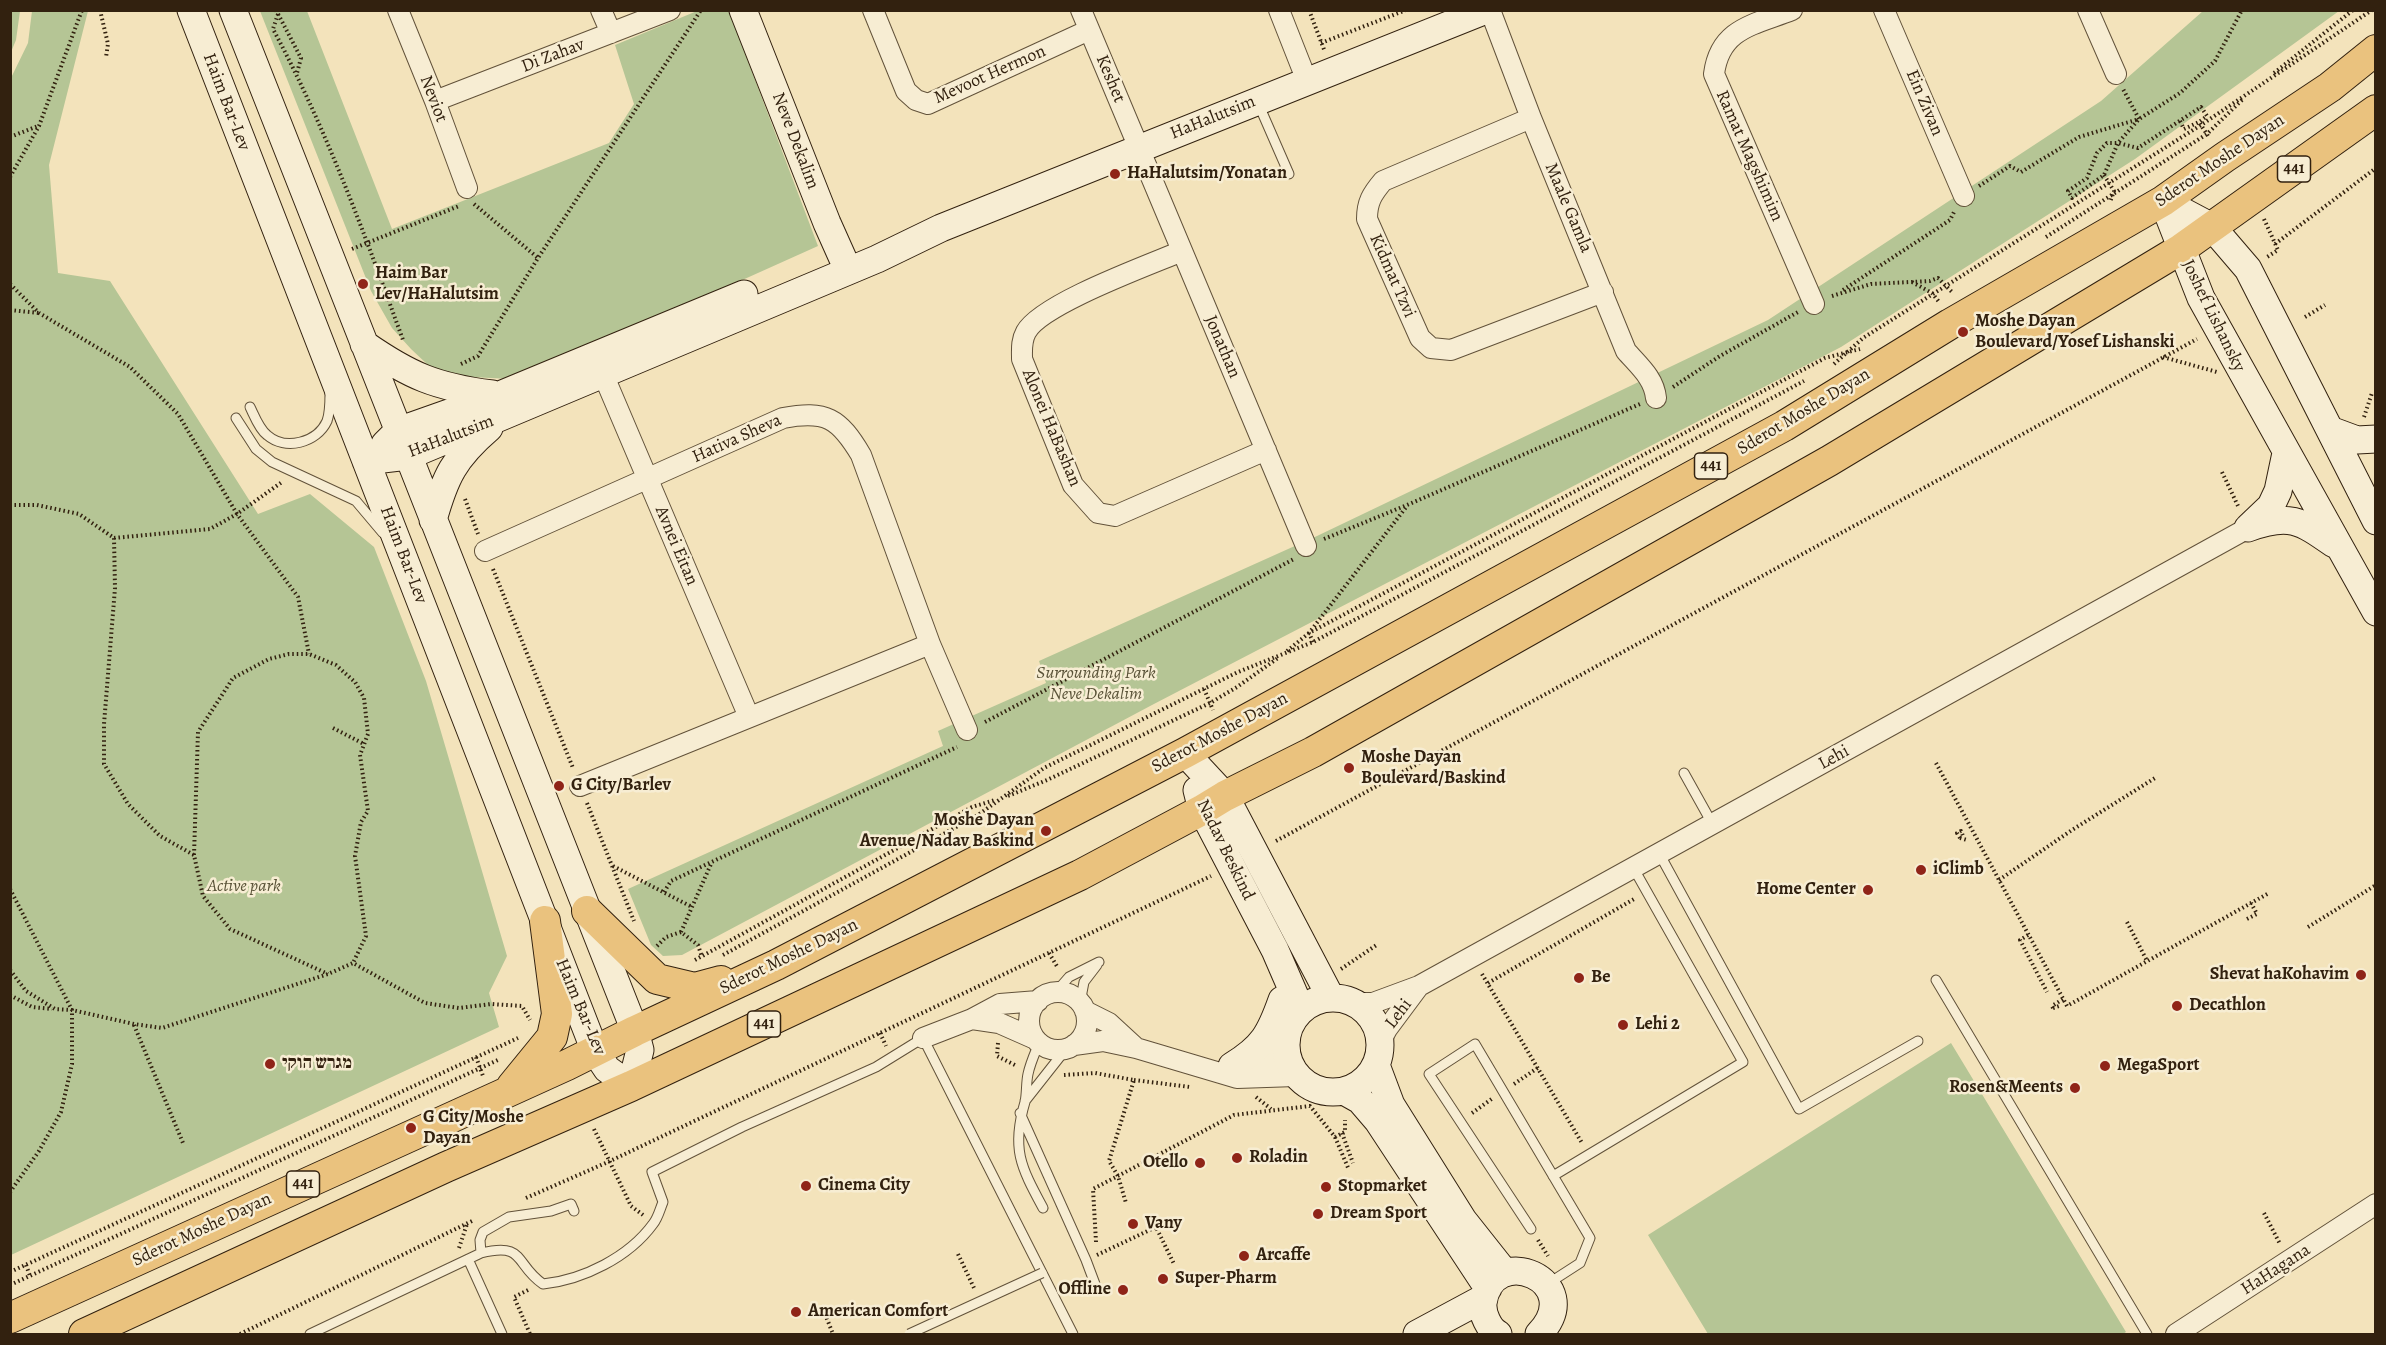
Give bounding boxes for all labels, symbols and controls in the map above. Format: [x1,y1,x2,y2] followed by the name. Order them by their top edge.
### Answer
[519,34,587,78] street label: Di Zahav
[931,41,1049,109] street label: Mevoot Hermon
[198,50,254,154] street label: Haim Bar-Lev
[1090,52,1130,106] street label: Keshet
[1900,67,1948,139] street label: Ein Zivan
[414,72,452,126] street label: Neviot
[1710,87,1788,225] street label: Ramat Magshimim
[767,89,823,193] street label: Neve Dekalim
[1167,91,1259,145] street label: HaHalutsim
[2151,110,2289,212] street label: Sderot Moshe Dayan
[2278,156,2310,182] road number: 441
[1539,160,1597,256] street label: Maale Gamla
[1127,163,1287,185] place label: HaHalutsim/Yonatan
[1108,167,1122,181] marker: HaHalutsim/Yonatan
[1364,231,1420,321] street label: Kidmat Tzvi
[2177,256,2249,376] street label: Joshef Lishansky
[375,263,499,306] place label: Haim Bar Lev/HaHalutsim
[356,277,370,291] marker: Haim Bar Lev/HaHalutsim
[1975,311,2174,354] place label: Moshe Dayan Boulevard/Yosef Lishanski
[1199,312,1245,382] street label: Jonathan
[1956,325,1970,339] marker: Moshe Dayan Boulevard/Yosef Lishanski
[1734,364,1874,460] street label: Sderot Moshe Dayan
[1017,366,1085,490] street label: Alonei HaBashan
[689,410,785,468] street label: Hativa Sheva
[405,411,497,463] street label: HaHalutsim
[1694,453,1728,479] road number: 441
[375,503,431,607] street label: Haim Bar-Lev
[650,503,702,589] street label: Avnei Eitan
[1036,663,1156,706] park label: Surrounding Park Neve Dekalim
[1148,688,1292,778] street label: Sderot Moshe Dayan
[1815,741,1853,775] street label: Lehi
[1361,747,1506,789] place label: Moshe Dayan Boulevard/Baskind
[1342,761,1356,775] marker: Moshe Dayan Boulevard/Baskind
[571,775,671,797] place label: G City/Barlev
[552,779,566,793] marker: G City/Barlev
[1191,796,1259,904] street label: Nadav Beskind
[860,810,1034,852] place label: Moshe Dayan Avenue/Nadav Baskind
[1039,824,1053,838] marker: Moshe Dayan Avenue/Nadav Baskind
[1933,859,1984,881] place label: iClimb
[1914,863,1928,877] marker: iClimb
[207,876,281,898] park label: Active park
[1756,879,1856,901] place label: Home Center
[1861,883,1875,897] marker: Home Center
[716,914,862,1000] street label: Sderot Moshe Dayan
[550,956,610,1058] street label: Haim Bar-Lev
[2210,964,2349,986] place label: Shevat haKohavim
[1591,967,1611,989] place label: Be
[2354,968,2368,982] marker: Shevat haKohavim
[1572,971,1586,985] marker: Be
[1381,995,1417,1033] street label: Lehi
[2189,995,2266,1017] place label: Decathlon
[2170,999,2184,1013] marker: Decathlon
[748,1011,780,1037] road number: 441
[1635,1014,1680,1036] place label: Lehi 2
[1616,1018,1630,1032] marker: Lehi 2
[282,1053,352,1075] place label: מגרש הוקי
[2117,1055,2200,1077] place label: MegaSport
[263,1057,277,1071] marker: מגרש הוקי
[2098,1059,2112,1073] marker: MegaSport
[1949,1077,2063,1099] place label: Rosen&Meents
[2068,1081,2082,1095] marker: Rosen&Meents
[423,1107,524,1150] place label: G City/Moshe Dayan
[404,1121,418,1135] marker: G City/Moshe Dayan
[1249,1147,1308,1169] place label: Roladin
[1230,1151,1244,1165] marker: Roladin
[1143,1152,1188,1174] place label: Otello
[1193,1156,1207,1170] marker: Otello
[286,1171,320,1197] road number: 441
[818,1175,910,1197] place label: Cinema City
[1338,1176,1427,1198] place label: Stopmarket
[799,1179,813,1193] marker: Cinema City
[1319,1180,1333,1194] marker: Stopmarket
[129,1188,275,1272] street label: Sderot Moshe Dayan
[1330,1203,1427,1225] place label: Dream Sport
[1311,1207,1325,1221] marker: Dream Sport
[1145,1213,1182,1235] place label: Vany
[1126,1217,1140,1231] marker: Vany
[2237,1240,2315,1300] street label: HaHagana
[1256,1245,1311,1267] place label: Arcaffe
[1237,1249,1251,1263] marker: Arcaffe
[1175,1268,1277,1290] place label: Super-Pharm
[1156,1272,1170,1286] marker: Super-Pharm
[1058,1279,1111,1301] place label: Offline
[1116,1283,1130,1297] marker: Offline
[808,1301,948,1323] place label: American Comfort
[789,1305,803,1319] marker: American Comfort

